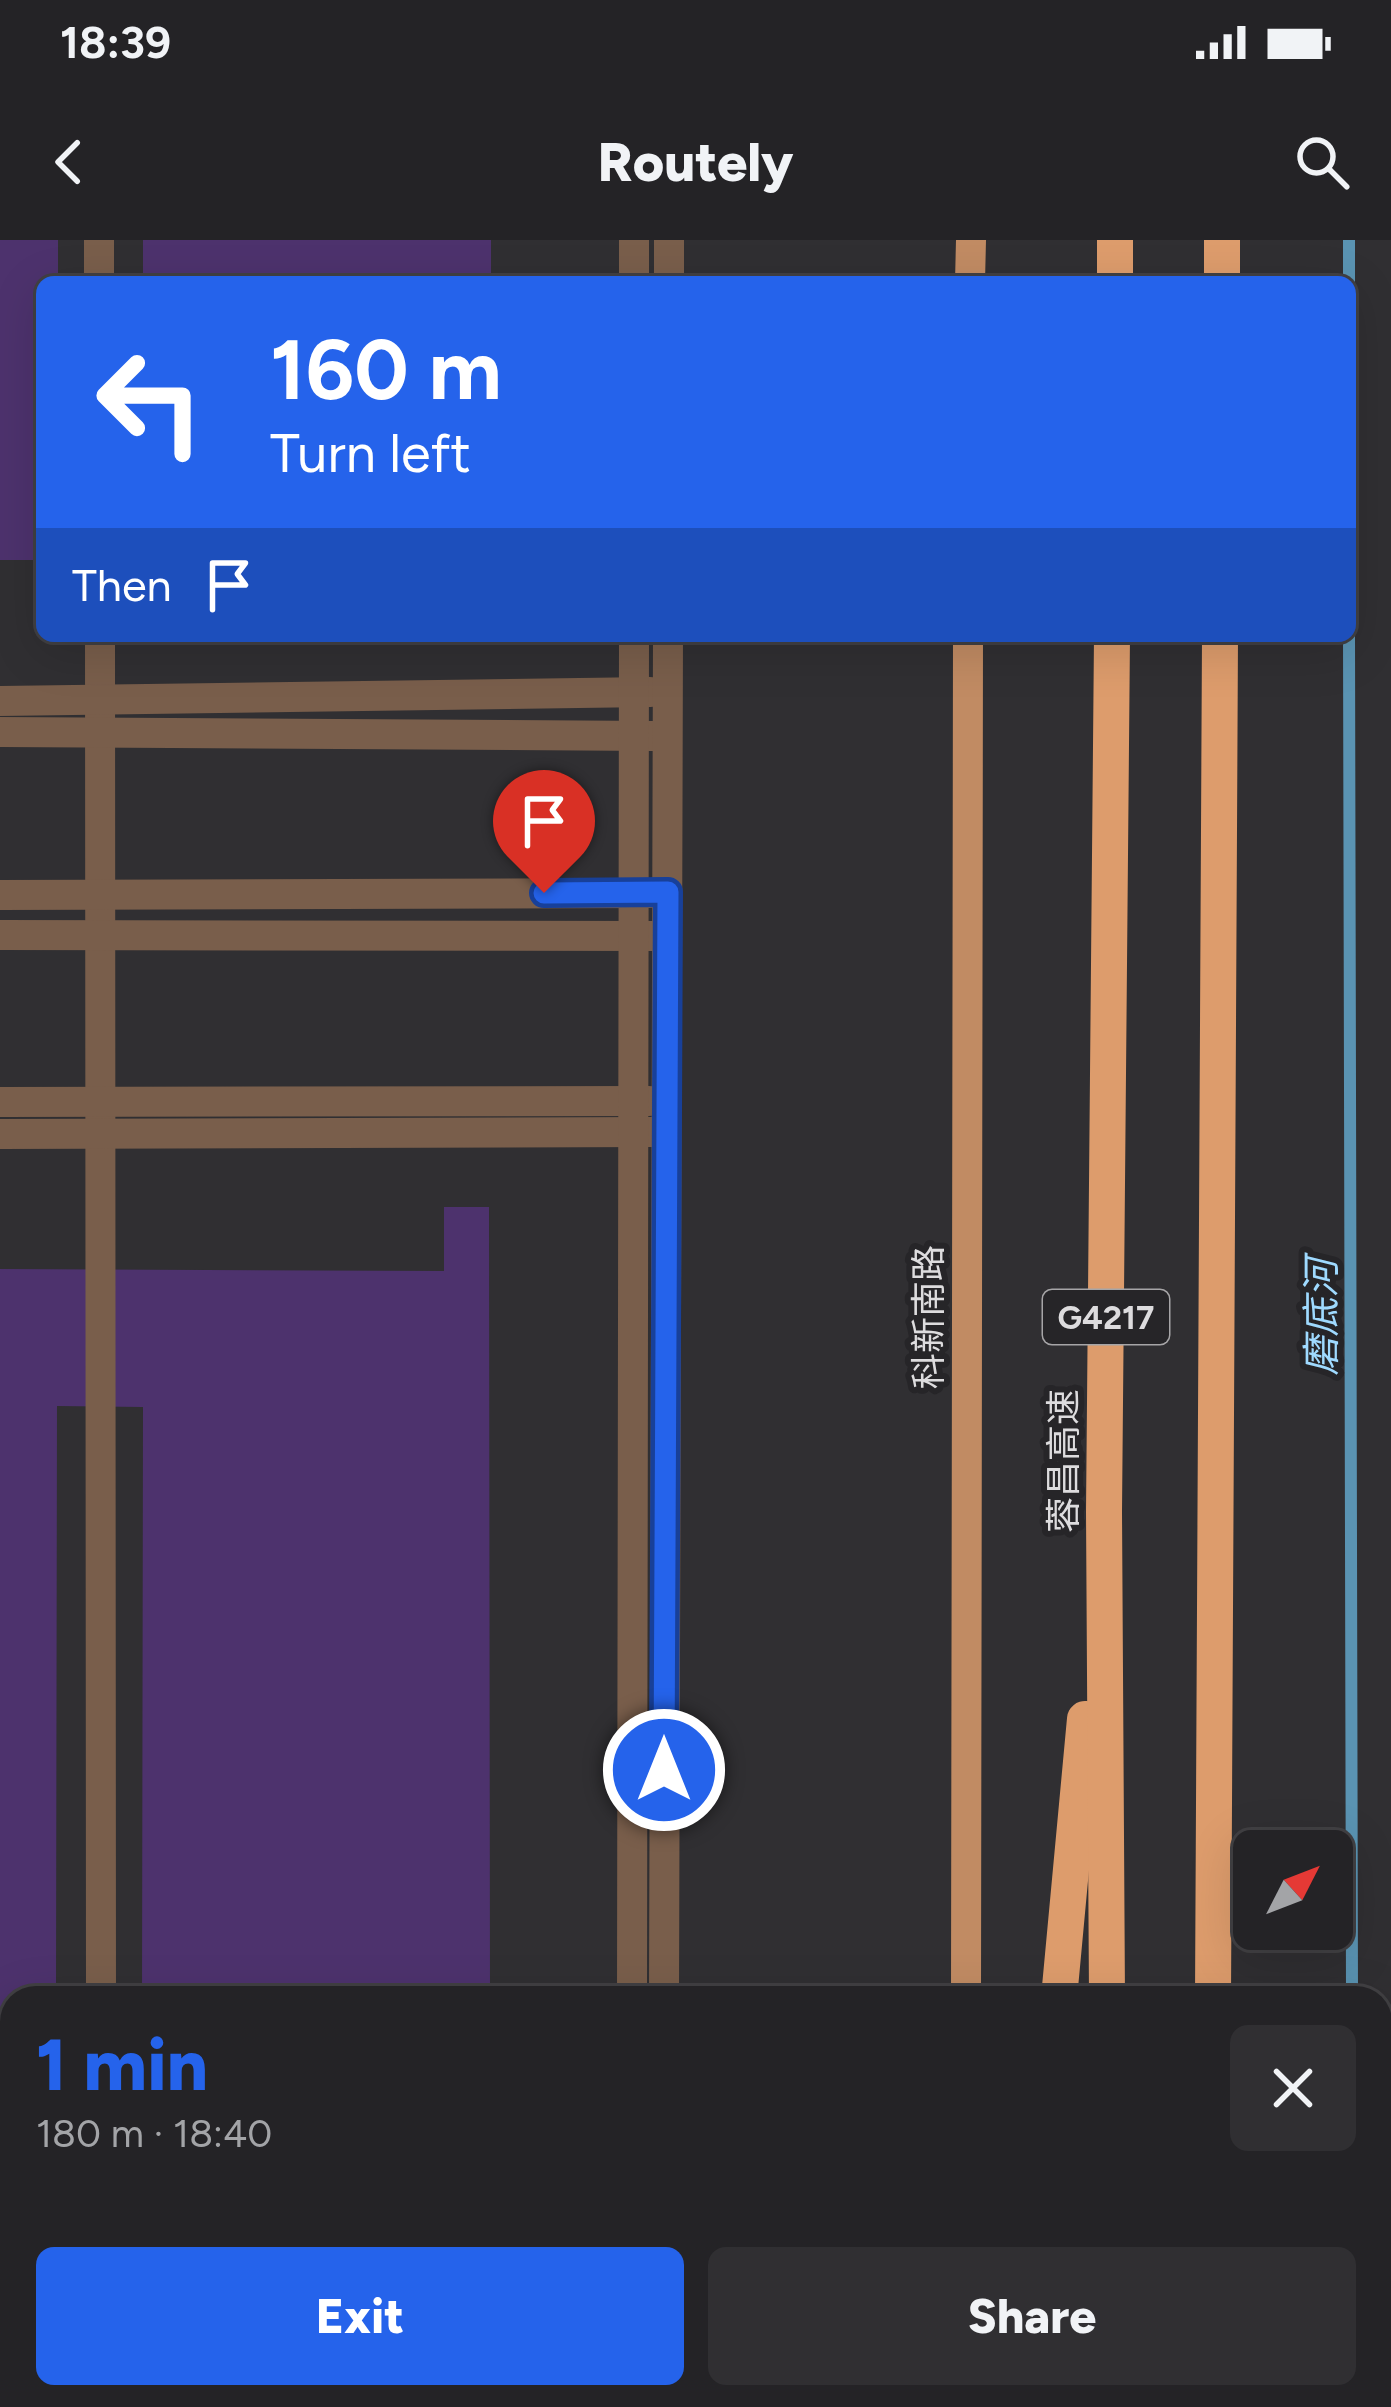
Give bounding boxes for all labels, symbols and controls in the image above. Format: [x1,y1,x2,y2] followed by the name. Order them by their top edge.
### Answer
[60,15,171,69] text: 18:39
[36,129,102,195] icon: back
[1289,129,1355,195] icon: search
[598,130,793,195] text: Routely
[270,319,502,420] text: 160 m
[72,324,228,480] icon: left
[270,421,471,486] text: Turn left
[196,552,262,618] icon: arrive
[72,558,172,612] text: Then
[493,770,595,893] pin
[511,788,577,854] icon: arrive
[907,1245,950,1389] street label: 科新南路
[1298,1252,1345,1376] water label: 磨底河
[1043,1290,1169,1344] road number: G4217
[1042,1389,1085,1533] street label: 蓉昌高速
[601,1707,727,1833] position arrow
[1233,1830,1353,1950] north arrow
[1233,1830,1353,1950] map controls
[36,2022,208,2108] text: 1 min
[1230,2025,1356,2151] button: close
[36,2110,272,2157] text: 180 m · 18:40
[36,2247,684,2385] button: Exit
[708,2247,1356,2385] button: Share

